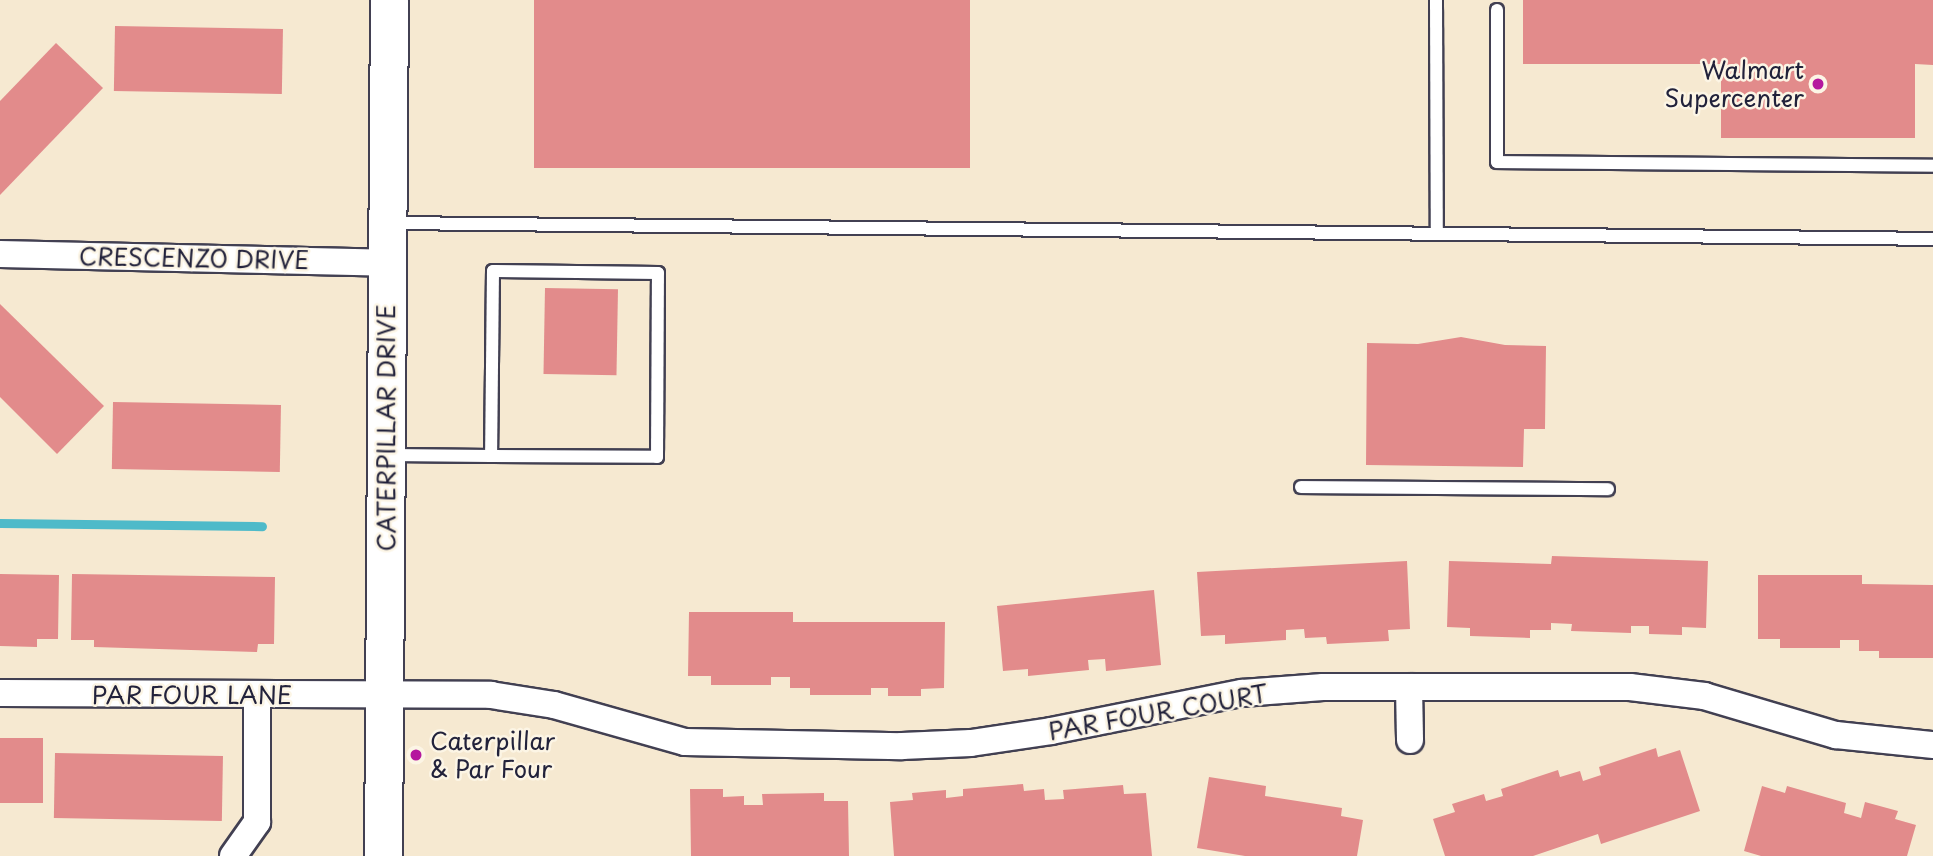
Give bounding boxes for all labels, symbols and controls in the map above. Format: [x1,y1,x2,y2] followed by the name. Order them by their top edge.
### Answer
[1665,56,1804,112] place label: Walmart Supercenter
[1810,76,1826,92] marker: Walmart Supercenter
[78,242,310,274] street label: CRESCENZO DRIVE
[372,304,400,552] street label: CATERPILLAR DRIVE
[1048,679,1268,745] street label: PAR FOUR COURT
[94,681,290,709] street label: PAR FOUR LANE
[430,727,555,783] place label: Caterpillar & Par Four
[408,747,424,763] marker: Caterpillar & Par Four

